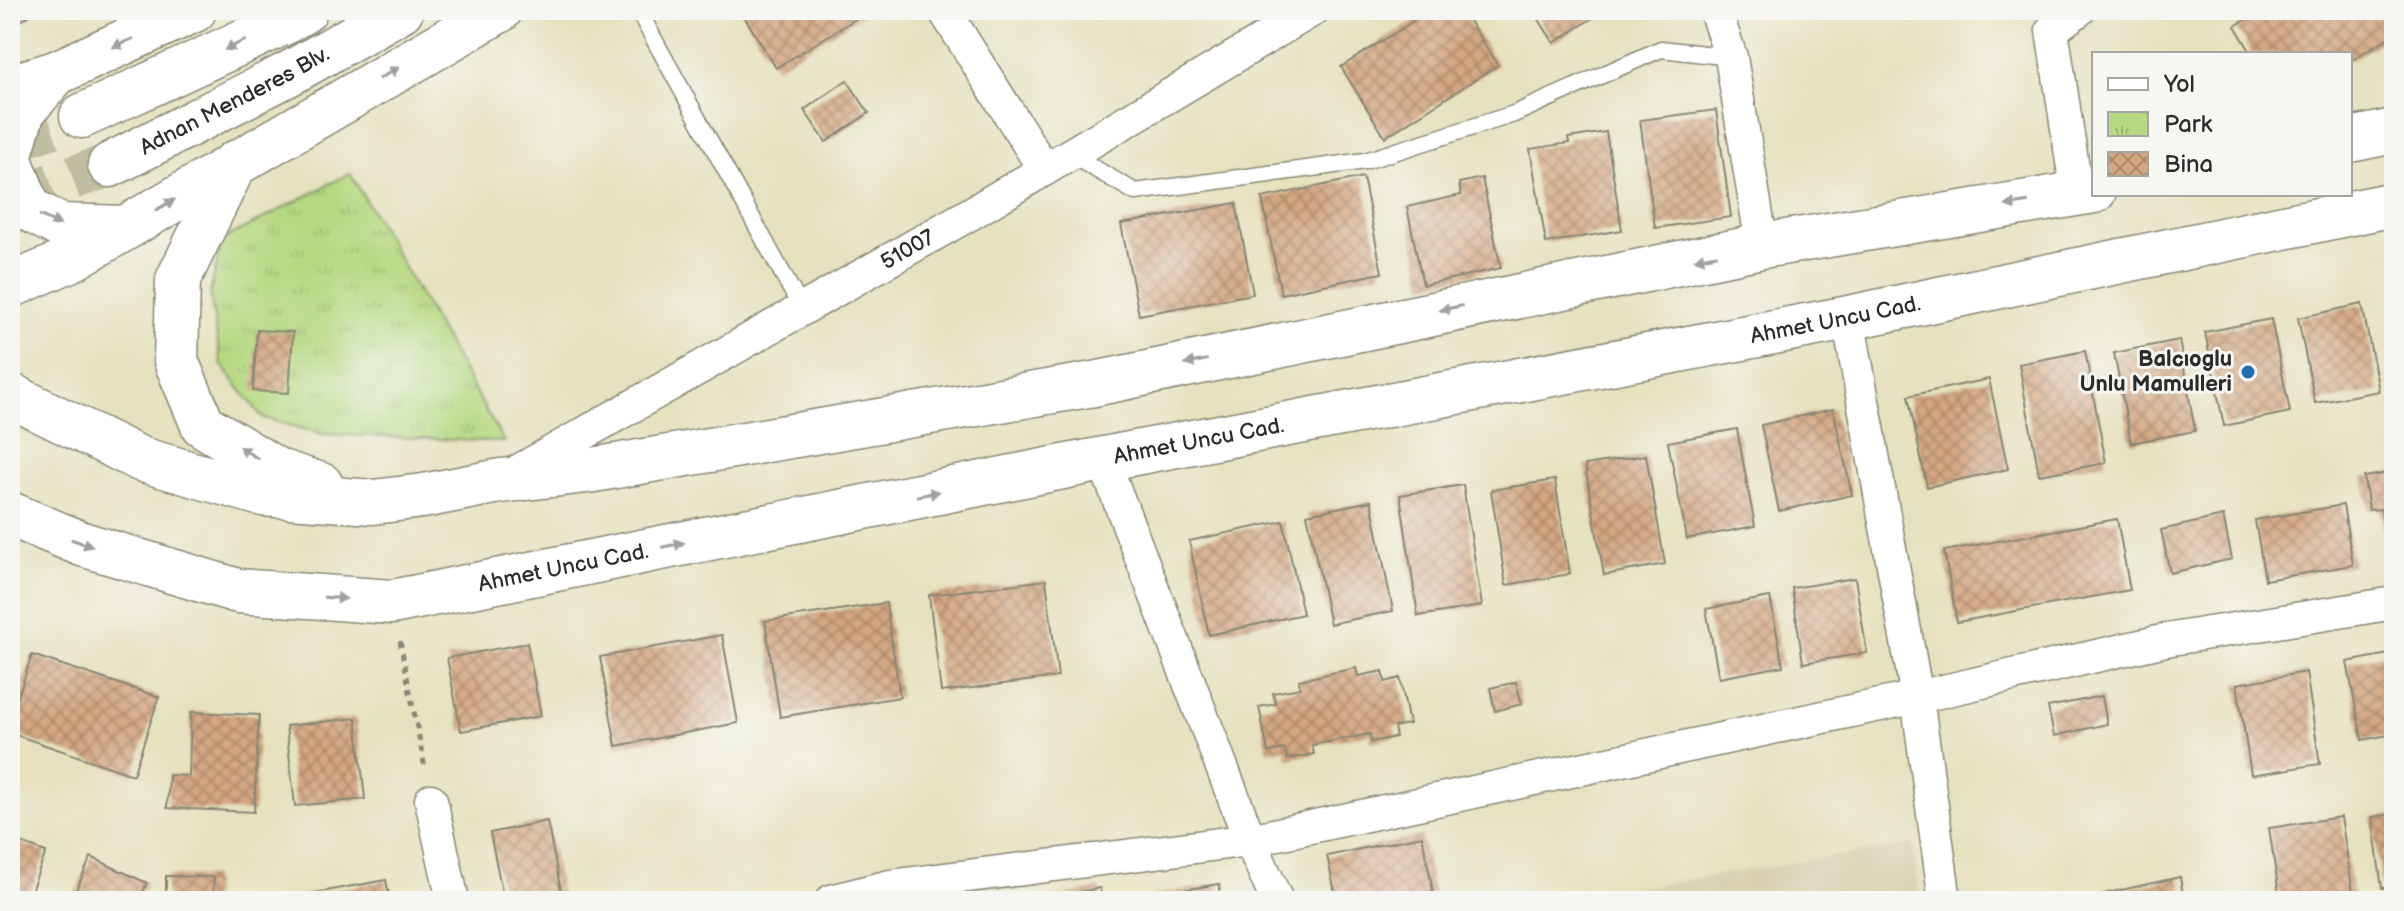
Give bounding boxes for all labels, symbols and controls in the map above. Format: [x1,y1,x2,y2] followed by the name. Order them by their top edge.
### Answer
[111,36,135,50] one-way arrow
[224,38,247,52] one-way arrow
[135,40,334,161] street label: Adnan Menderes Blv.
[2092,52,2352,196] legend
[378,66,400,80] one-way arrow
[2163,70,2195,99] text: Yol
[2164,110,2212,139] text: Park
[2164,150,2213,179] text: Bina
[154,198,176,212] one-way arrow
[2004,198,2029,211] one-way arrow
[39,213,62,227] one-way arrow
[876,223,940,276] street label: 51007
[1693,251,1718,264] one-way arrow
[1748,290,1923,350] street label: Ahmet Uncu Cad.
[1438,302,1463,315] one-way arrow
[2080,346,2232,398] place label: Balcıoglu Unlu Mamulleri
[1184,356,1209,369] one-way arrow
[2239,363,2257,381] marker: Balcıoglu Unlu Mamulleri
[1111,412,1286,470] street label: Ahmet Uncu Cad.
[238,447,260,461] one-way arrow
[916,487,941,500] one-way arrow
[71,537,95,550] one-way arrow
[476,537,651,598] street label: Ahmet Uncu Cad.
[661,539,686,551] one-way arrow
[323,592,348,605] one-way arrow

